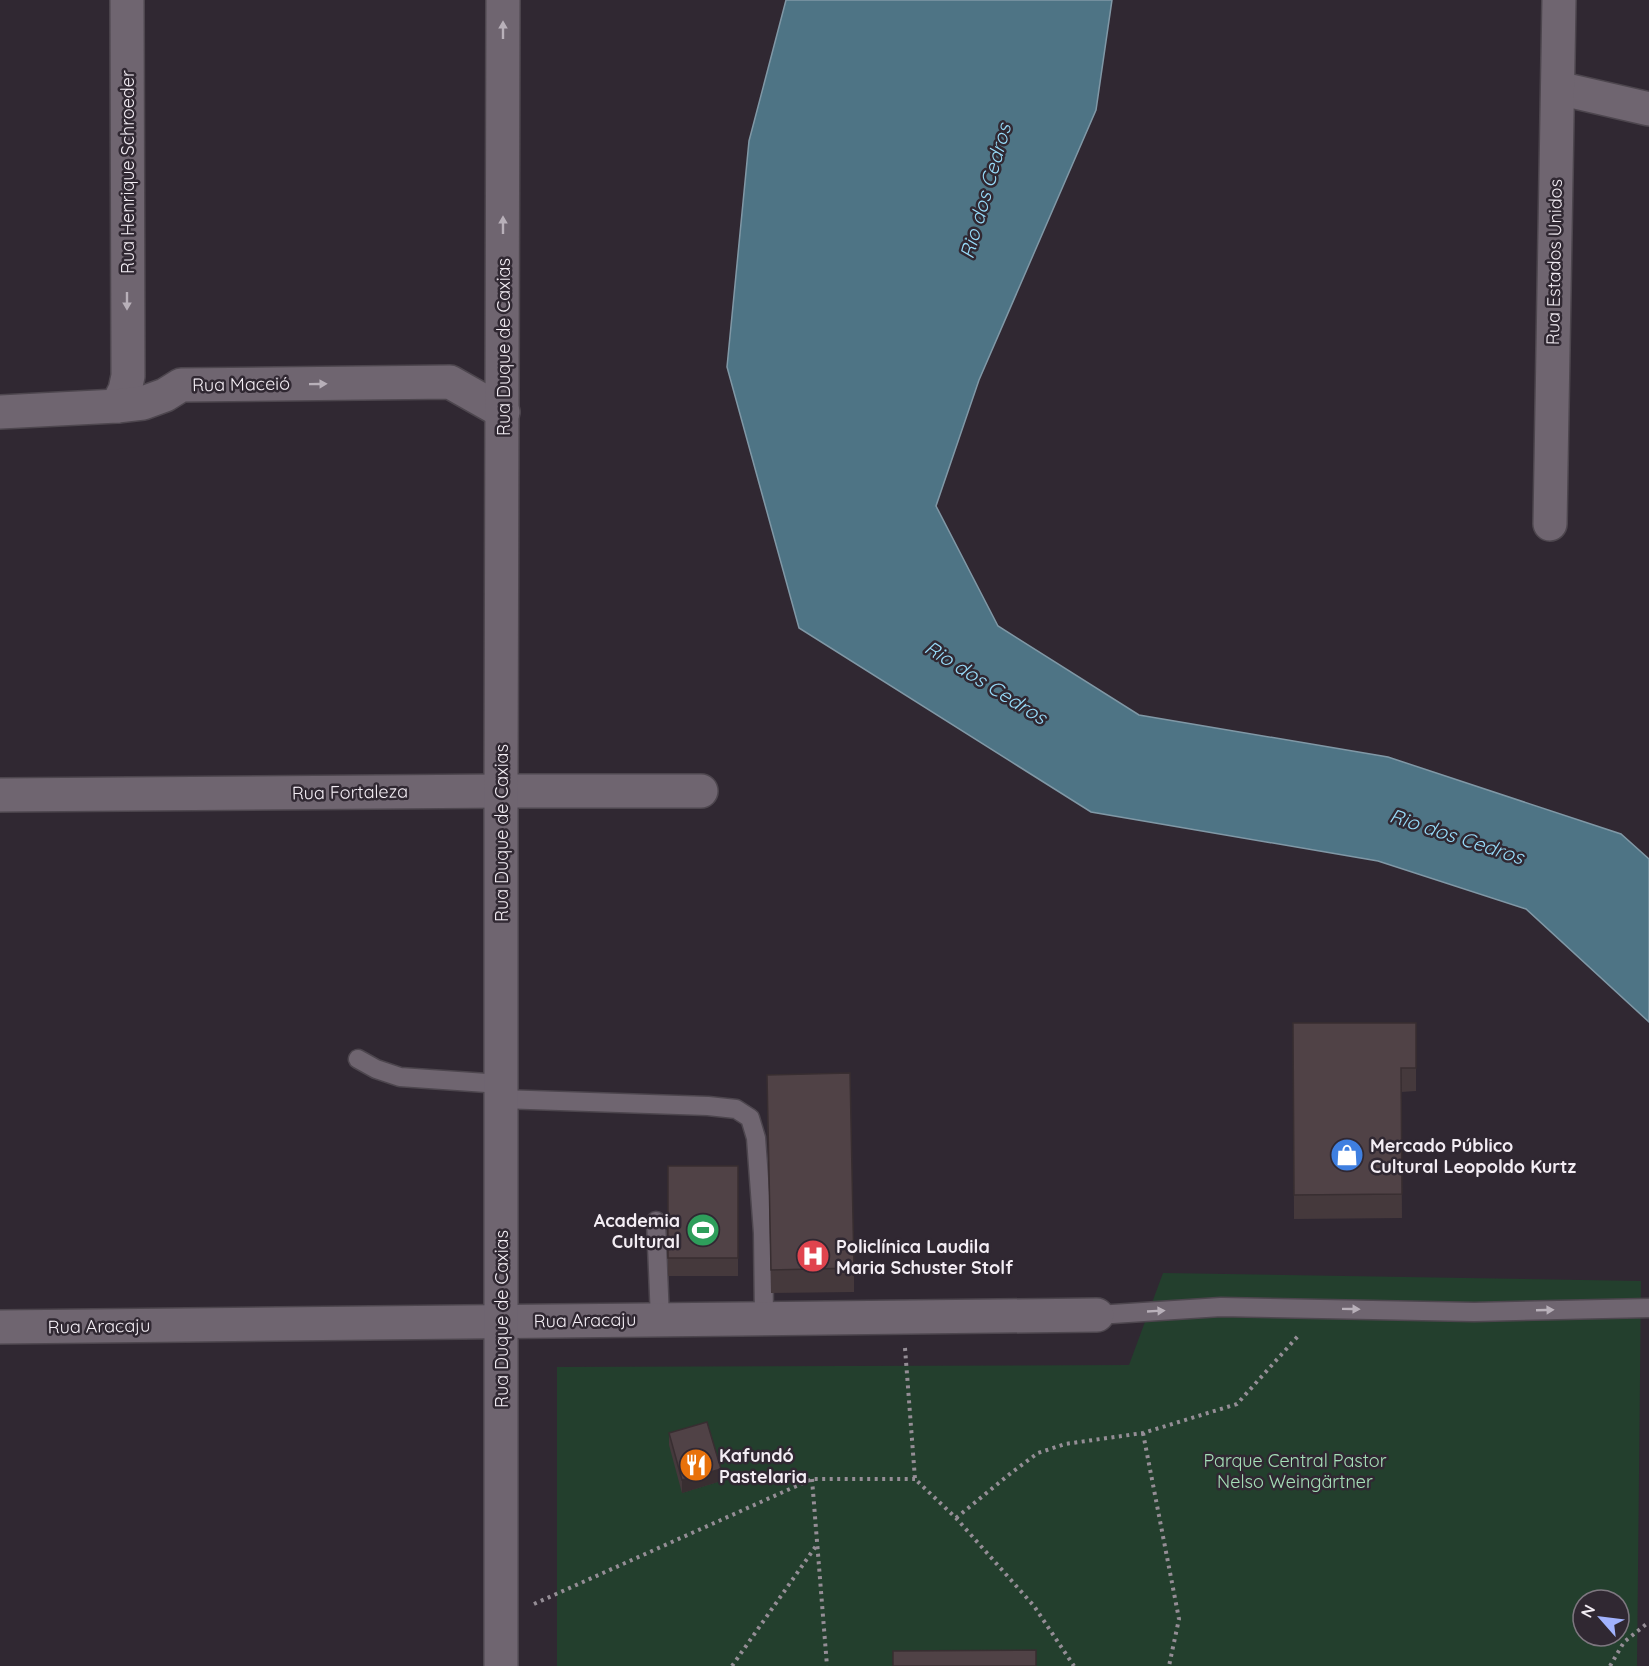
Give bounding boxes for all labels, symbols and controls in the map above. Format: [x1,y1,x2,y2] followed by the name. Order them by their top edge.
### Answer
[498,21,508,40] one-way arrow
[116,70,139,274] street label: Rua Henrique Schroeder
[954,119,1017,261] water label: Rio dos Cedros
[1541,179,1567,345] street label: Rua Estados Unidos
[498,216,508,235] one-way arrow
[492,258,515,436] street label: Rua Duque de Caxias
[122,291,132,310] one-way arrow
[192,372,290,396] street label: Rua Maceió
[308,379,327,388] one-way arrow
[920,634,1053,730] water label: Rio dos Cedros
[490,744,513,922] street label: Rua Duque de Caxias
[292,779,408,805] street label: Rua Fortaleza
[1387,803,1529,870] water label: Rio dos Cedros
[1370,1134,1576,1178] place label: Mercado Público Cultural Leopoldo Kurtz
[1329,1137,1365,1173] shop icon: Mercado Público Cultural Leopoldo Kurtz
[594,1209,680,1253] place label: Academia Cultural
[685,1212,721,1248] sports icon: Academia Cultural
[490,1230,513,1408] street label: Rua Duque de Caxias
[836,1235,1013,1279] place label: Policlínica Laudila Maria Schuster Stolf
[795,1238,831,1274] hospital icon: Policlínica Laudila Maria Schuster Stolf
[1341,1305,1360,1314] one-way arrow
[1536,1305,1555,1314] one-way arrow
[1146,1307,1165,1316] one-way arrow
[534,1308,636,1332] street label: Rua Aracaju
[48,1314,150,1338] street label: Rua Aracaju
[719,1444,807,1488] place label: Kafundó Pastelaria
[678,1447,714,1483] restaurant icon: Kafundó Pastelaria
[1203,1449,1387,1493] park label: Parque Central Pastor Nelso Weingärtner
[1571,1588,1631,1648] north arrow
[1576,1601,1599,1621] text: N

